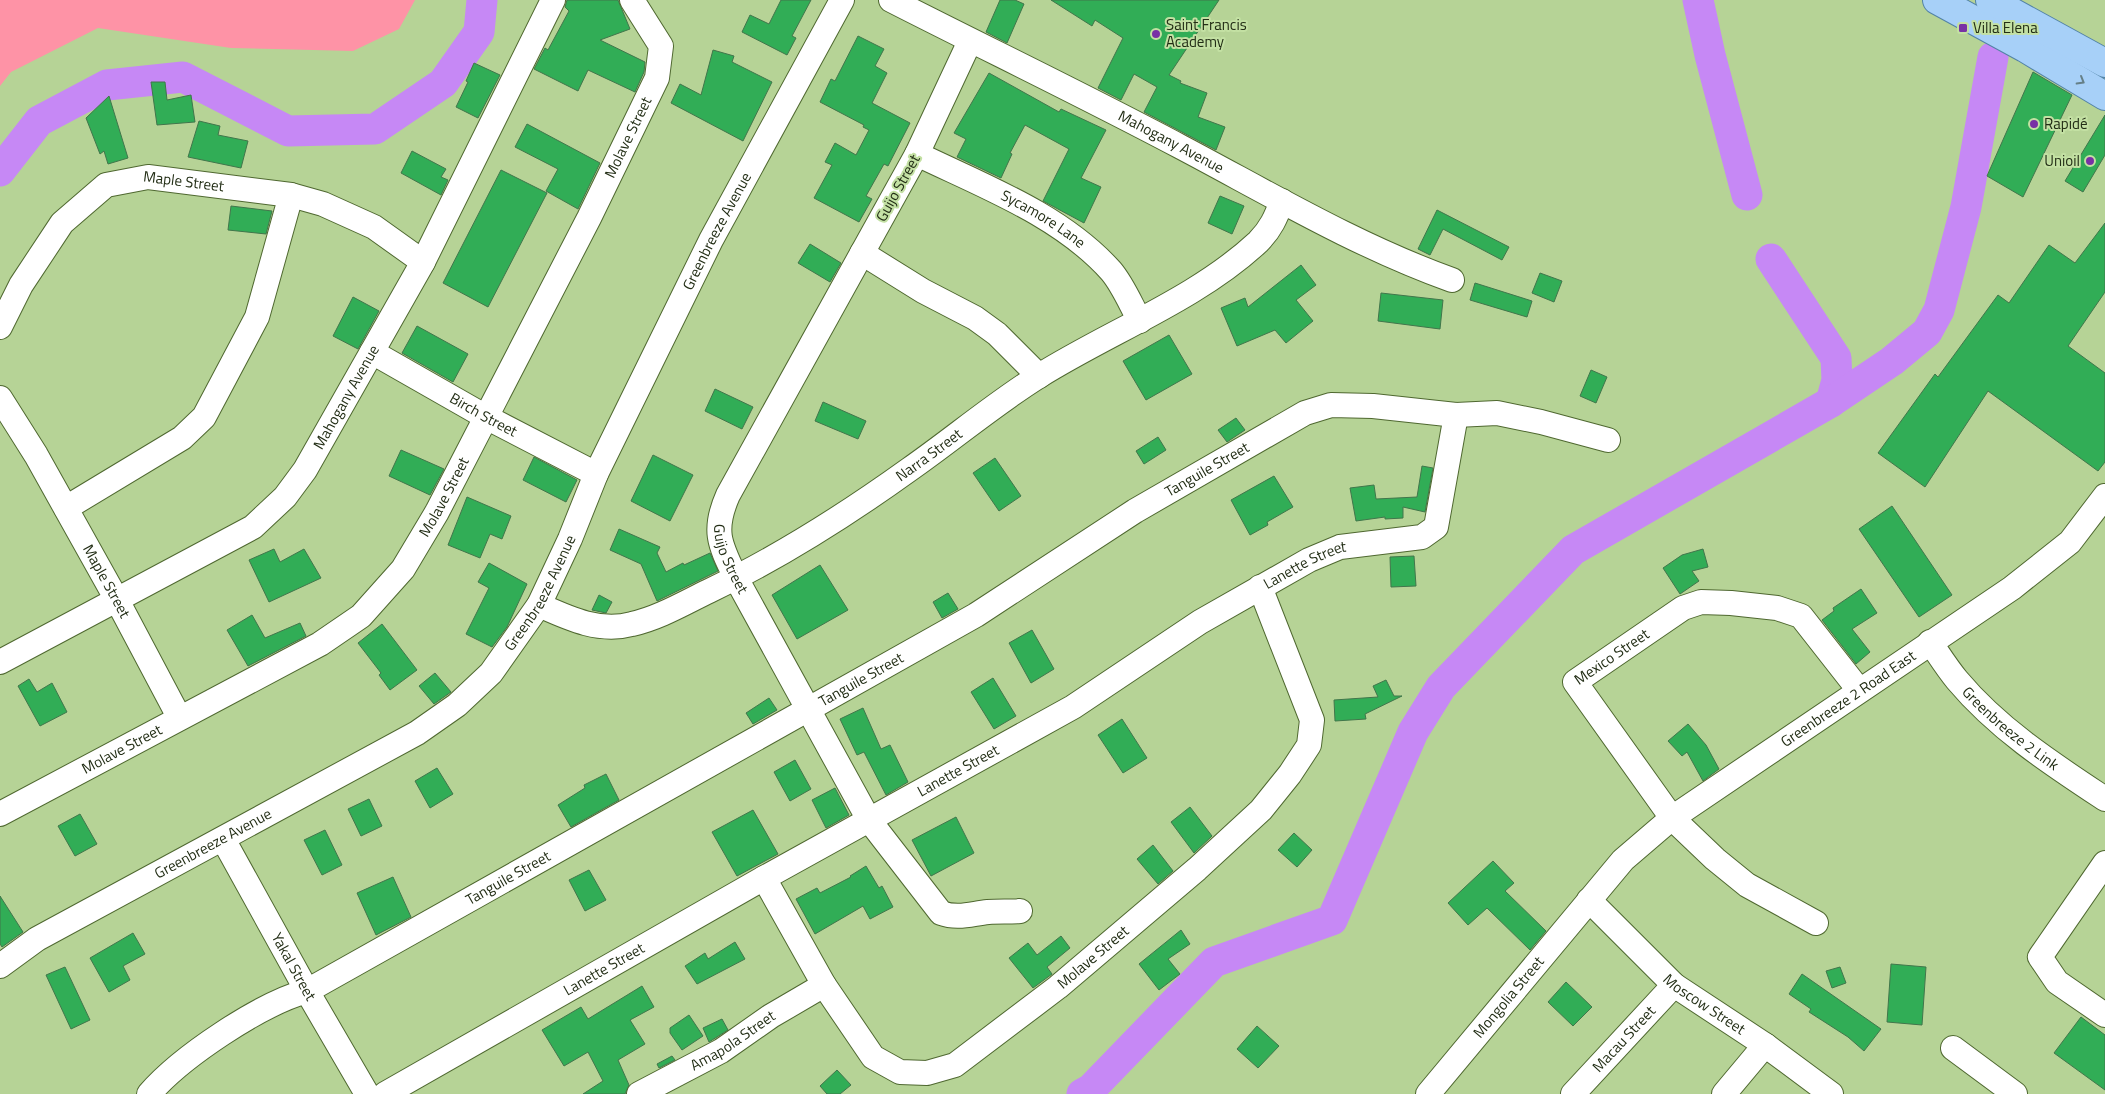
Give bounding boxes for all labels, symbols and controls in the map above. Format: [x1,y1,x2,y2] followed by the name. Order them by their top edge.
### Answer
[1166,13,1247,53] place label: Saint Francis Academy
[1973,16,2038,39] place label: Villa Elena
[1957,22,1969,34] marker: Villa Elena
[1150,28,1162,40] marker: Saint Francis Academy
[2075,75,2084,85] one-way arrow
[598,92,658,182] street label: Molave Street
[1114,104,1228,179] street label: Mahogany Avenue
[2044,112,2087,135] place label: Rapidé
[2028,118,2040,130] marker: Rapidé
[870,149,926,226] street label: Guijo Street
[2044,149,2080,172] place label: Unioil
[2084,155,2096,167] marker: Unioil
[142,165,226,198] street label: Maple Street
[676,168,757,294] street label: Greenbreeze Avenue
[997,183,1091,253] street label: Sycamore Lane
[307,340,385,453] street label: Mahogany Avenue
[446,387,522,443] street label: Birch Street
[891,422,967,487] street label: Narra Street
[1160,435,1254,502] street label: Tanguile Street
[413,452,475,541] street label: Molave Street
[708,524,755,599] street label: Guijo Street
[498,531,581,655] street label: Greenbreeze Avenue
[1259,534,1348,595] street label: Lanette Street
[77,540,137,623] street label: Maple Street
[1569,622,1654,690] street label: Mexico Street
[1776,644,1921,752] street label: Greenbreeze 2 Road East
[814,646,908,712] street label: Tanguile Street
[1957,681,2064,776] street label: Greenbreeze 2 Link
[77,718,167,780] street label: Molave Street
[913,738,1004,802] street label: Lanette Street
[150,802,275,884] street label: Greenbreeze Avenue
[461,844,555,911] street label: Tanguile Street
[1052,919,1134,994] street label: Molave Street
[266,928,323,1006] street label: Yakal Street
[559,936,649,1001] street label: Lanette Street
[1467,950,1550,1043] street label: Mongolia Street
[1658,968,1751,1040] street label: Moscow Street
[1587,999,1661,1077] street label: Macau Street
[686,1004,780,1076] street label: Amapola Street

